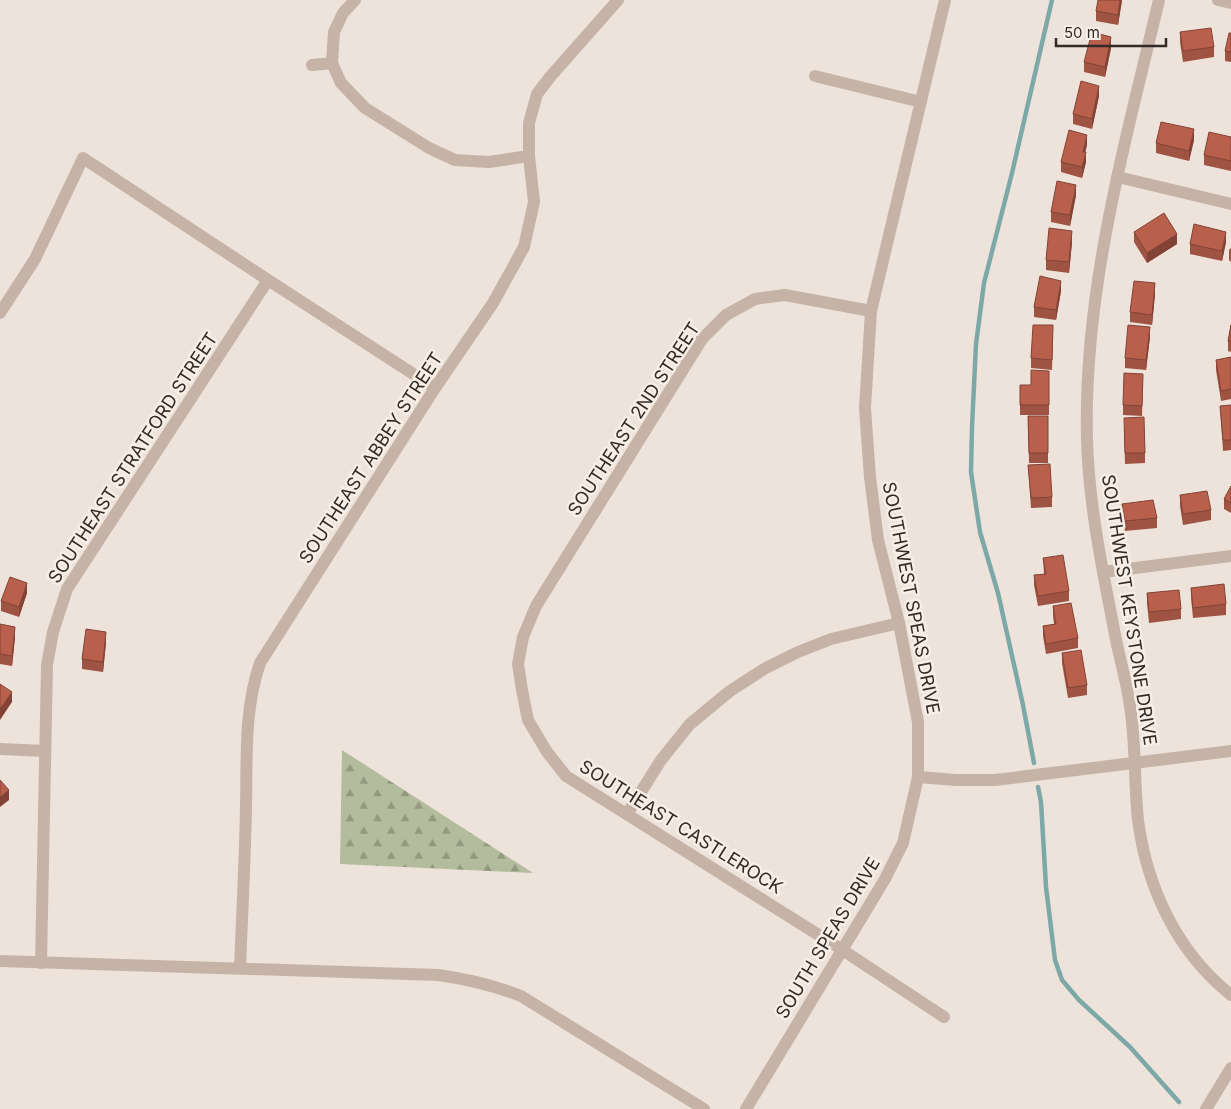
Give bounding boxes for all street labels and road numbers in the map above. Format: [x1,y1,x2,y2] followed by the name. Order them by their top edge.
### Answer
[563,318,704,519] street label: SOUTHEAST 2ND STREET
[44,329,222,587] street label: SOUTHEAST STRATFORD STREET
[294,348,447,567] street label: SOUTHEAST ABBEY STREET
[1098,473,1161,747] street label: SOUTHWEST KEYSTONE DRIVE
[879,480,944,716] street label: SOUTHWEST SPEAS DRIVE
[576,755,787,898] street label: SOUTHEAST CASTLEROCK
[771,853,884,1022] street label: SOUTH SPEAS DRIVE

